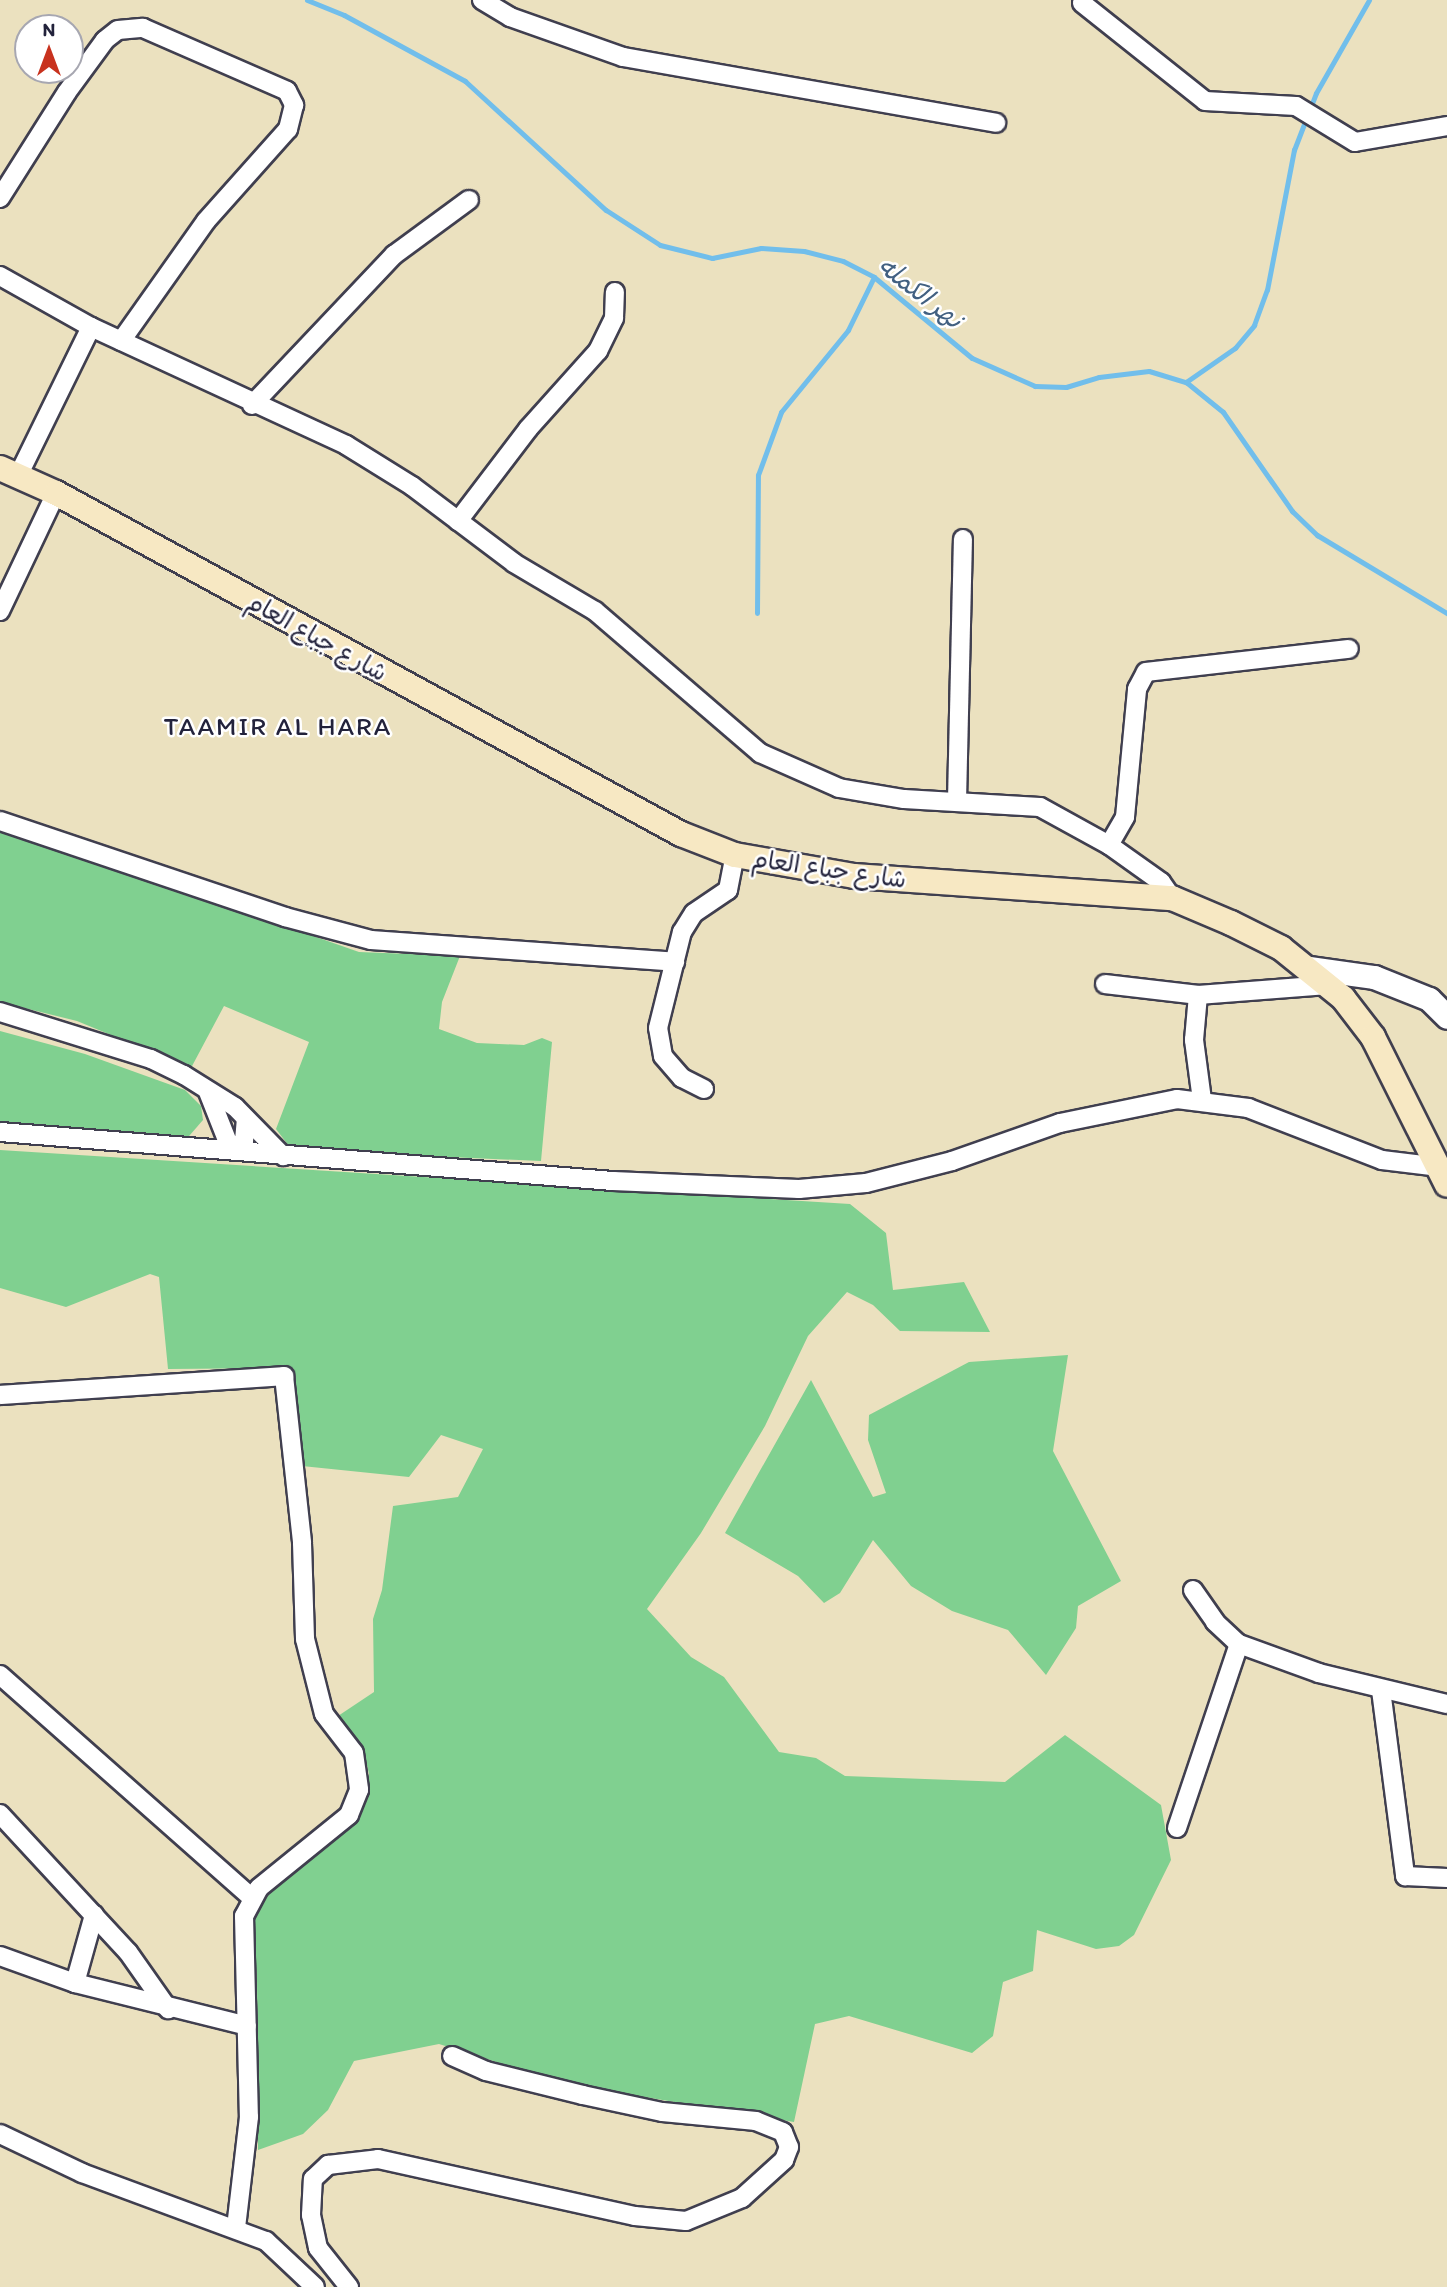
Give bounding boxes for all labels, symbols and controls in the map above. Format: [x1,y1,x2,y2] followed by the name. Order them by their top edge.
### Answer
[14,14,84,84] north arrow
[43,18,55,41] text: N
[872,250,968,336] water label: نهر الكمله
[242,587,392,687] street label: شارع جباع العام
[165,711,391,743] district label: TAAMIR AL HARA
[750,844,908,894] street label: شارع جباع العام

